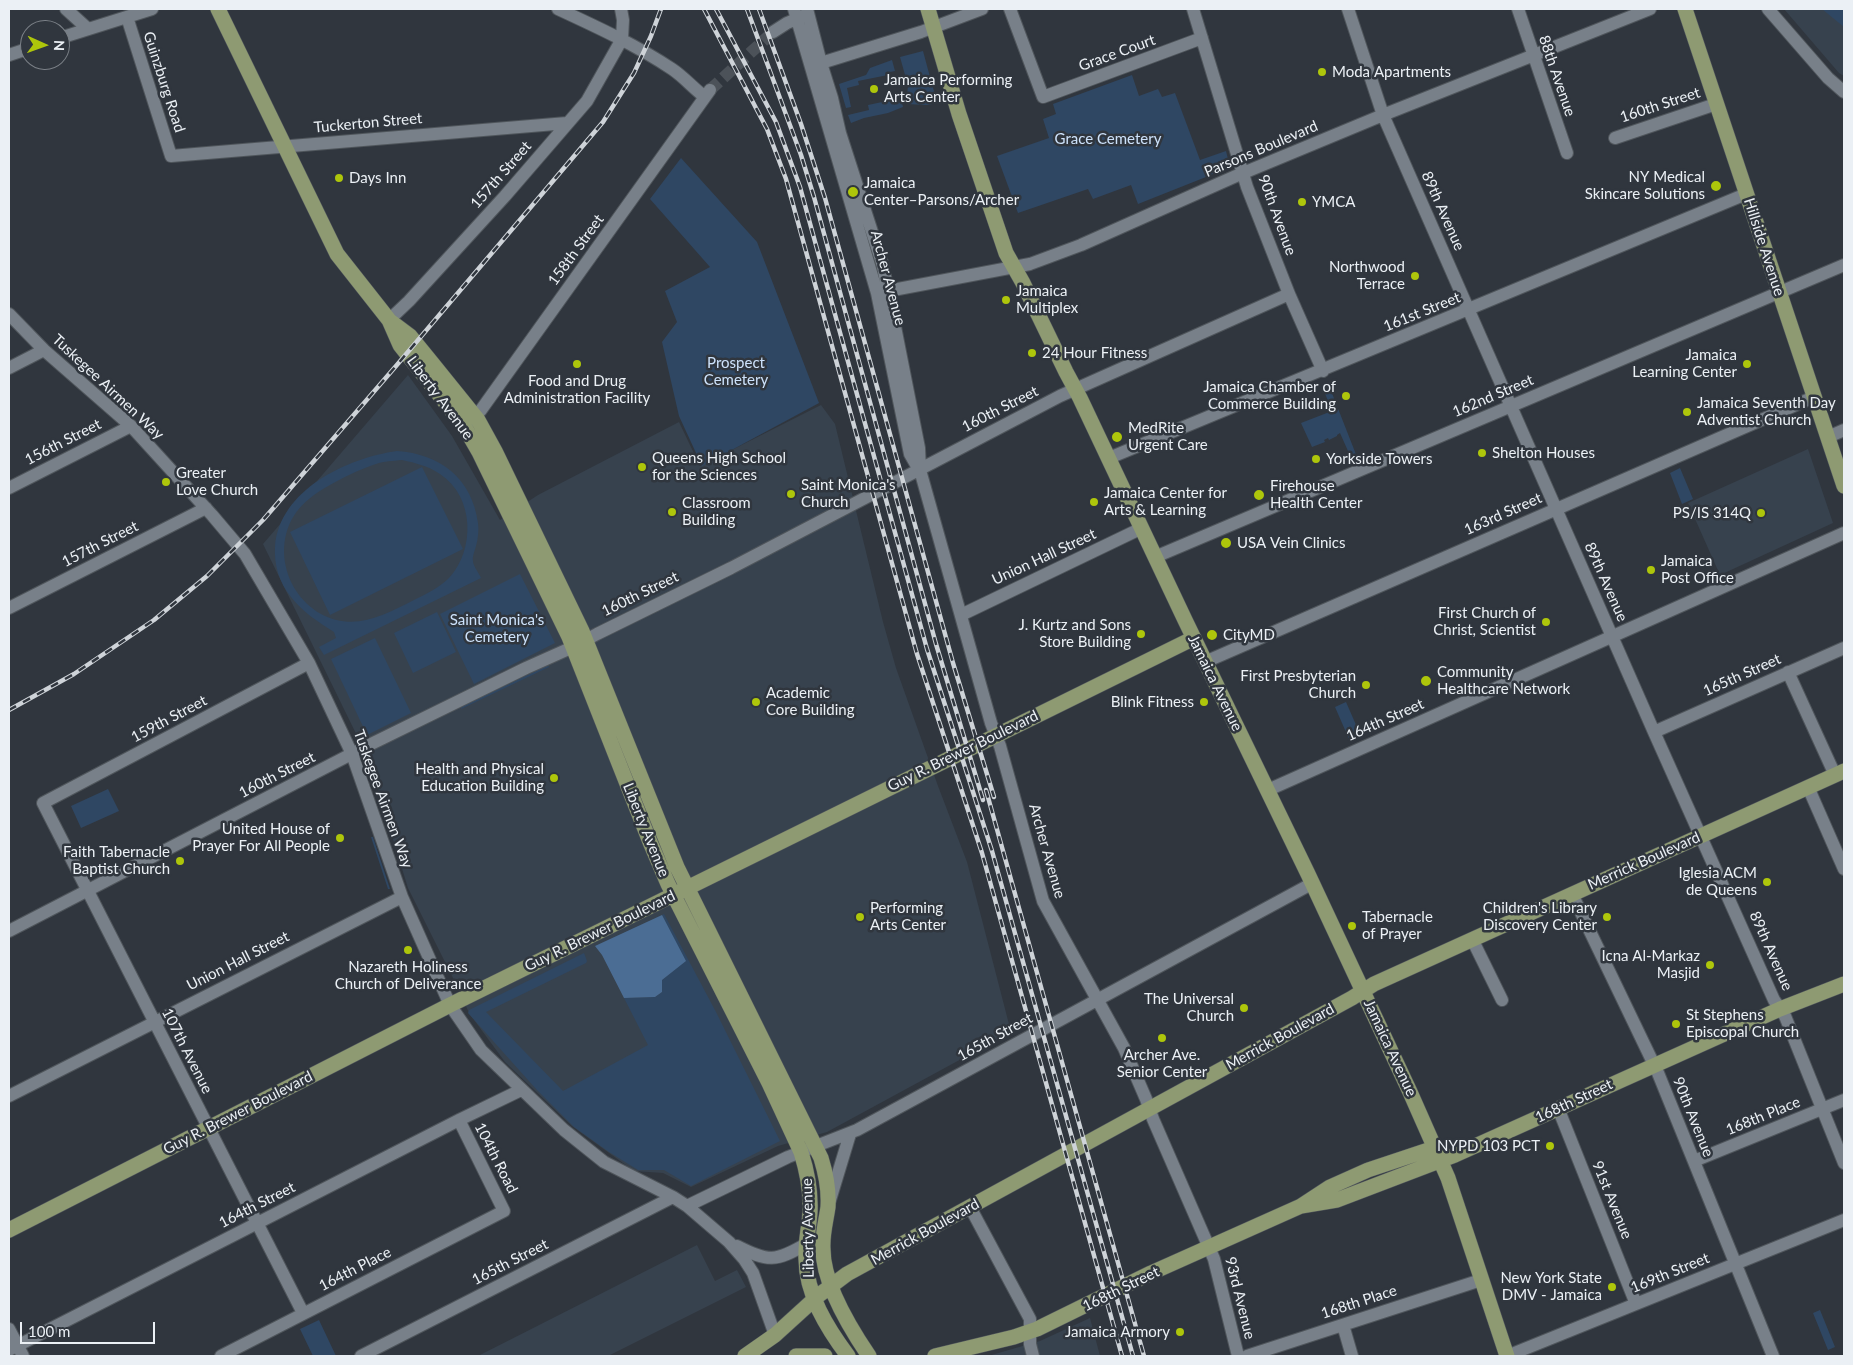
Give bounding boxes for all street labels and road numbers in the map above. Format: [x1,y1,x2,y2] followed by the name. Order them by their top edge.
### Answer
[139,29,189,135] street label: Guinzburg Road
[1076,31,1158,75] street label: Grace Court
[1535,33,1579,119] street label: 88th Avenue
[1618,84,1702,126] street label: 160th Street
[313,109,423,137] street label: Tuckerton Street
[1201,117,1321,181] street label: Parsons Boulevard
[467,138,535,212] street label: 157th Street
[1418,169,1468,253] street label: 89th Avenue
[1254,172,1300,258] street label: 90th Avenue
[1740,196,1788,298] street label: Hillside Avenue
[544,211,608,289] street label: 158th Street
[867,228,909,328] street label: Archer Avenue
[1381,288,1463,336] street label: 161st Street
[48,331,168,443] street label: Tuskegee Airmen Way
[403,353,477,443] street label: Liberty Avenue
[1450,371,1536,421] street label: 162nd Street
[959,382,1041,436] street label: 160th Street
[22,415,104,469] street label: 156th Street
[1461,489,1545,539] street label: 163rd Street
[59,517,141,571] street label: 157th Street
[989,525,1099,589] street label: Union Hall Street
[1581,540,1631,624] street label: 89th Avenue
[599,568,681,620] street label: 160th Street
[1184,632,1246,734] street label: Jamaica Avenue
[1700,650,1784,700] street label: 165th Street
[128,692,210,746] street label: 159th Street
[1343,695,1427,745] street label: 164th Street
[885,707,1041,795] street label: Guy R. Brewer Boulevard
[350,727,416,871] street label: Tuskegee Airmen Way
[236,748,318,802] street label: 160th Street
[619,780,673,880] street label: Liberty Avenue
[1025,802,1069,900] street label: Archer Avenue
[1585,828,1703,894] street label: Merrick Boulevard
[522,887,678,975] street label: Guy R. Brewer Boulevard
[1746,909,1796,993] street label: 89th Avenue
[184,927,292,995] street label: Union Hall Street
[1360,997,1420,1099] street label: Jamaica Avenue
[1223,1000,1337,1074] street label: Merrick Boulevard
[158,1005,216,1097] street label: 107th Avenue
[954,1009,1036,1065] street label: 165th Street
[160,1067,316,1159] street label: Guy R. Brewer Boulevard
[1669,1074,1717,1160] street label: 90th Avenue
[1533,1075,1615,1127] street label: 168th Street
[1723,1093,1803,1139] street label: 168th Place
[471,1120,521,1196] street label: 104th Road
[1588,1158,1636,1242] street label: 91st Avenue
[216,1178,298,1232] street label: 164th Street
[798,1178,818,1278] street label: Liberty Avenue
[868,1195,982,1269] street label: Merrick Boulevard
[469,1235,551,1289] street label: 165th Street
[316,1243,394,1295] street label: 164th Place
[1628,1249,1712,1297] street label: 169th Street
[1221,1255,1259,1341] street label: 93rd Avenue
[1080,1263,1162,1315] street label: 168th Street
[1319,1281,1399,1323] street label: 168th Place

